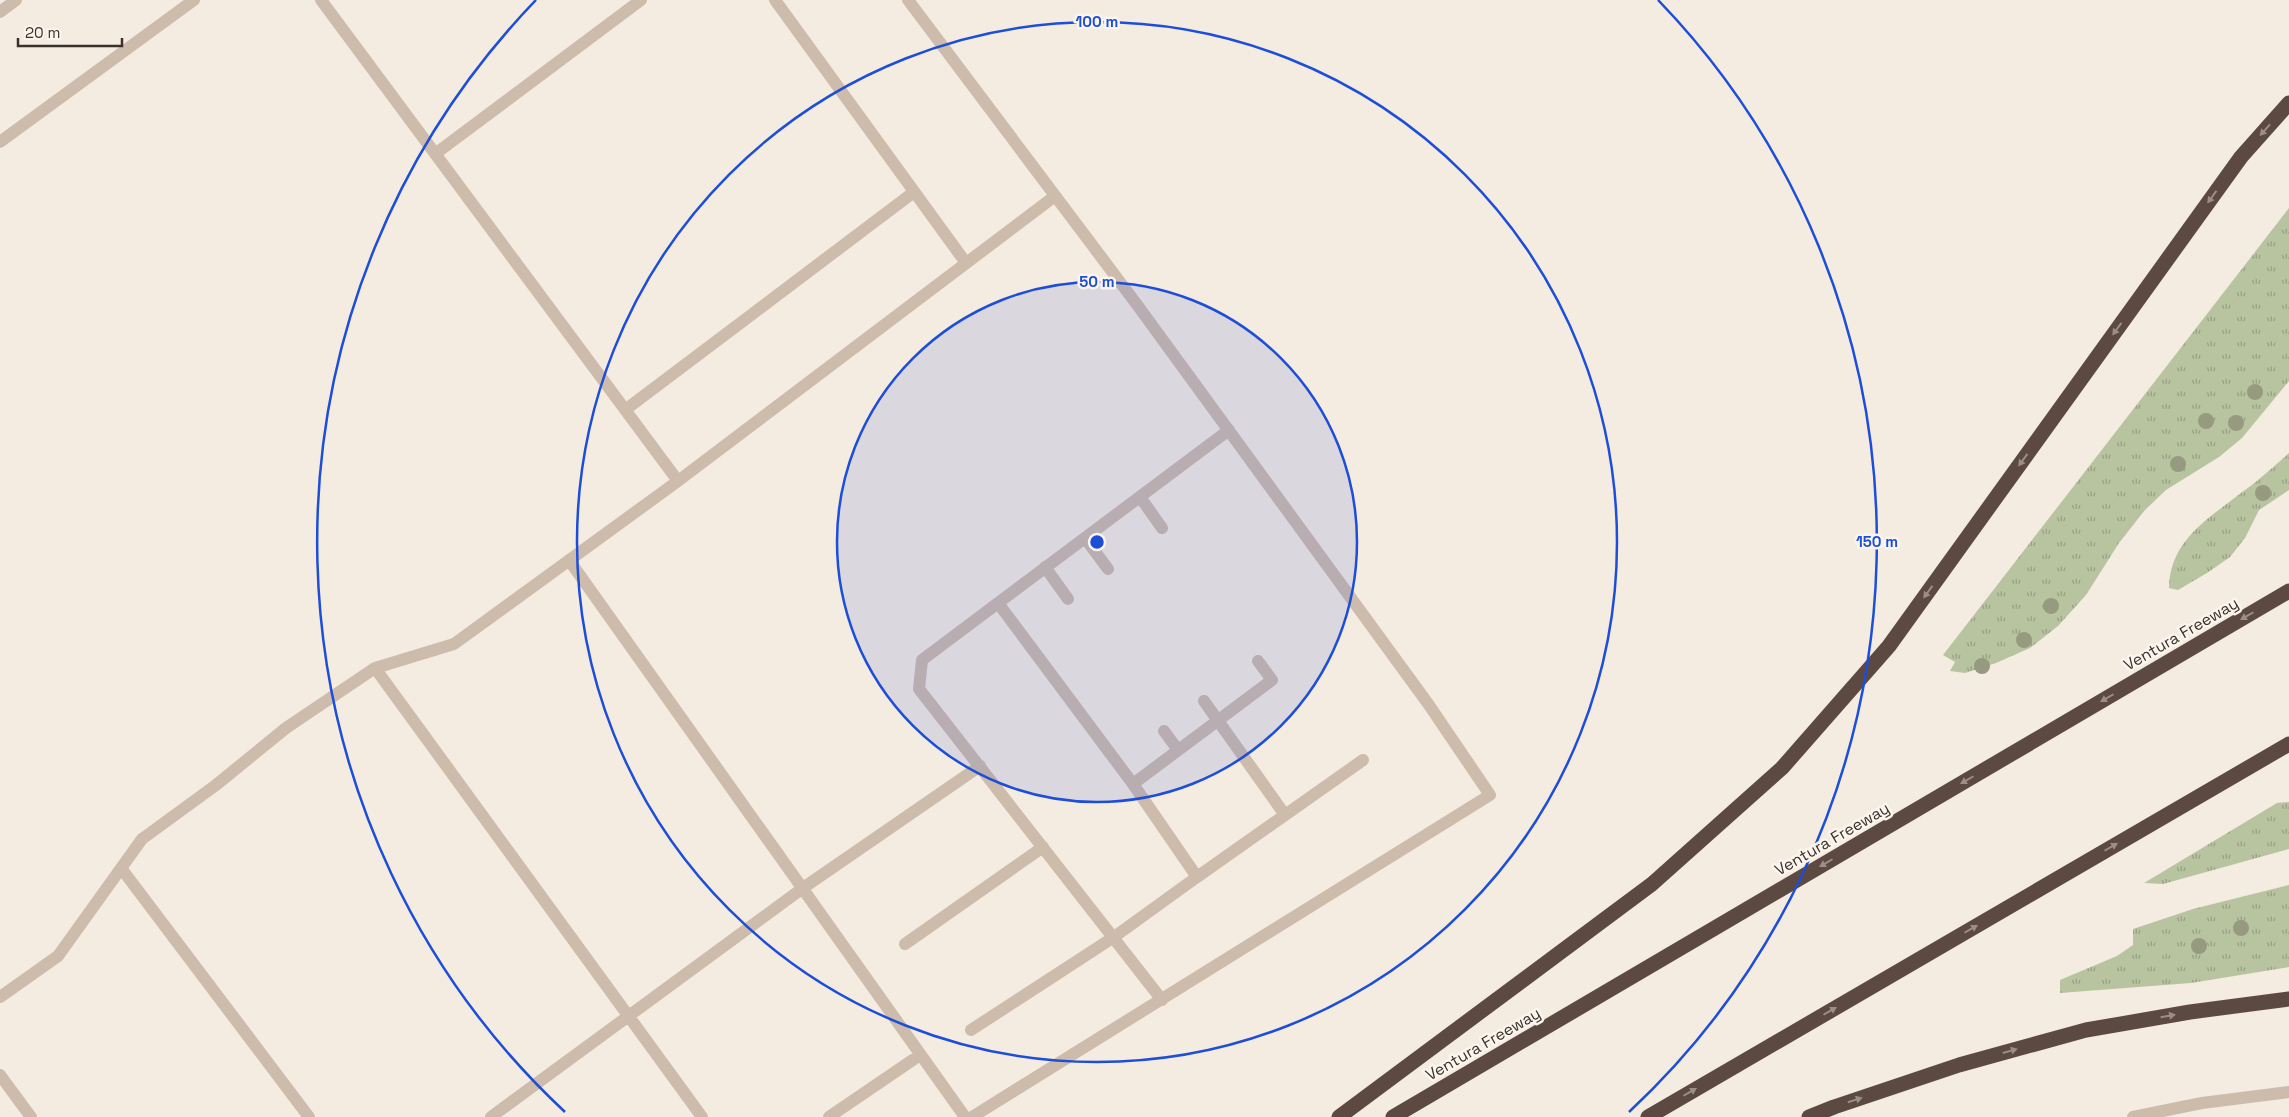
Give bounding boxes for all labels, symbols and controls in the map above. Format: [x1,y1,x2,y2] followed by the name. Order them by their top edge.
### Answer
[1076,12,1118,31] text: 100 m
[18,15,121,47] scale bar
[25,23,60,42] text: 20 m
[2259,124,2271,136] one-way arrow
[2207,190,2218,203] one-way arrow
[1079,272,1115,291] text: 50 m
[2113,322,2123,335] one-way arrow
[2017,453,2028,466] one-way arrow
[1856,532,1898,551] text: 150 m
[1088,533,1106,551] centre of rings
[1922,585,1933,598] one-way arrow
[2120,593,2242,675] street label: Ventura Freeway
[2239,612,2254,620] one-way arrow
[2100,694,2113,703] one-way arrow
[1960,776,1973,785] one-way arrow
[1771,798,1893,880] street label: Ventura Freeway
[2104,843,2118,852] one-way arrow
[1820,858,1833,867] one-way arrow
[1963,925,1978,933] one-way arrow
[1422,1003,1544,1085] street label: Ventura Freeway
[1824,1006,1837,1015] one-way arrow
[2161,1011,2177,1019] one-way arrow
[2002,1047,2017,1055] one-way arrow
[1683,1088,1696,1097] one-way arrow
[1847,1095,1862,1103] one-way arrow

